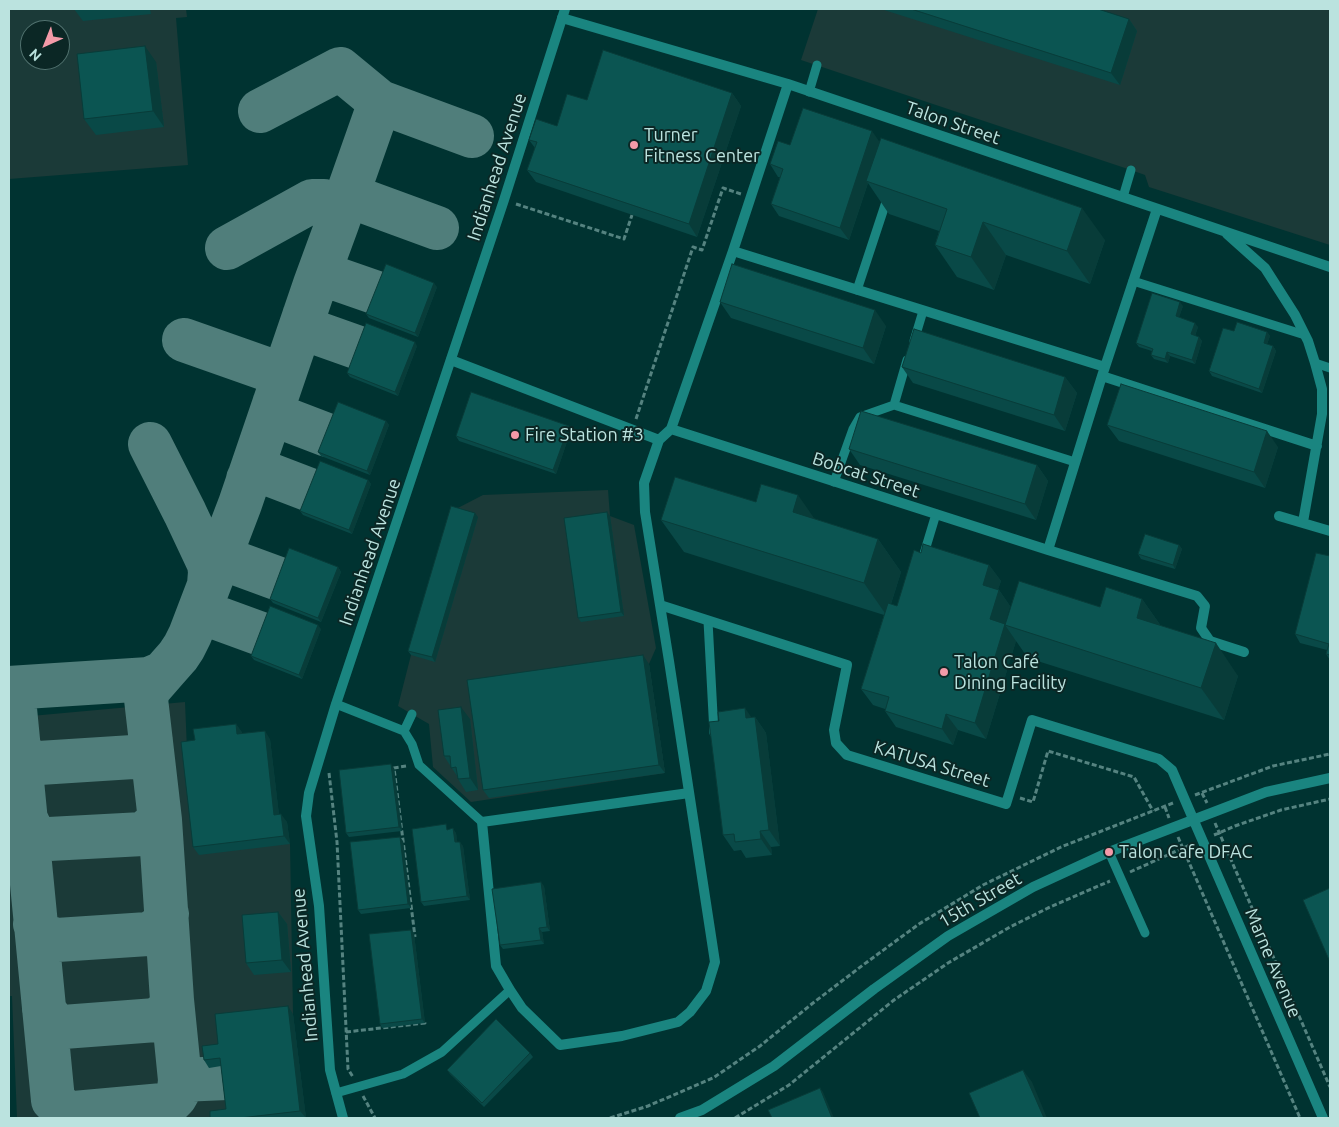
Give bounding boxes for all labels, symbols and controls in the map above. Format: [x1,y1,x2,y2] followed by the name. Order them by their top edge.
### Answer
[20,20,70,70] north arrow
[26,46,45,64] text: N
[463,90,531,244] street label: Indianhead Avenue
[903,97,1003,149] street label: Talon Street
[644,124,760,166] place label: Turner Fitness Center
[628,139,640,151] marker: Turner Fitness Center
[525,424,644,446] place label: Fire Station #3
[509,429,521,441] marker: Fire Station #3
[810,447,922,503] street label: Bobcat Street
[335,476,405,628] street label: Indianhead Avenue
[954,651,1066,694] place label: Talon Café Dining Facility
[938,666,950,678] marker: Talon Café Dining Facility
[871,736,993,792] street label: KATUSA Street
[1119,841,1252,863] place label: Talon Cafe DFAC
[1103,846,1115,858] marker: Talon Cafe DFAC
[935,868,1025,932] street label: 15th Street
[288,887,322,1043] street label: Indianhead Avenue
[1240,905,1306,1021] street label: Marne Avenue

